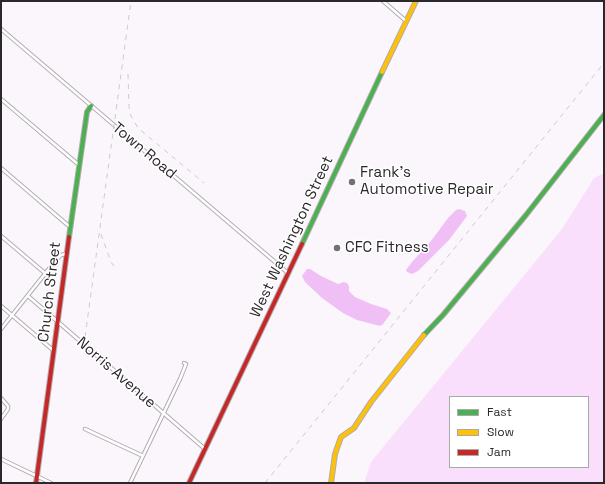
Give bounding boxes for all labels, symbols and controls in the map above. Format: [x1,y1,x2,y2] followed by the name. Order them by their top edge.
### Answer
[108,119,180,183] street label: Town Road
[247,153,337,321] street label: West Washington Street
[360,164,493,199] place label: Frank's Automotive Repair
[347,177,357,187] marker: Frank's Automotive Repair
[345,239,429,257] place label: CFC Fitness
[35,241,65,343] street label: Church Street
[332,243,342,253] marker: CFC Fitness
[73,334,159,412] street label: Norris Avenue
[449,396,589,468] legend
[487,404,512,420] text: Fast
[487,424,514,440] text: Slow
[487,444,511,460] text: Jam

